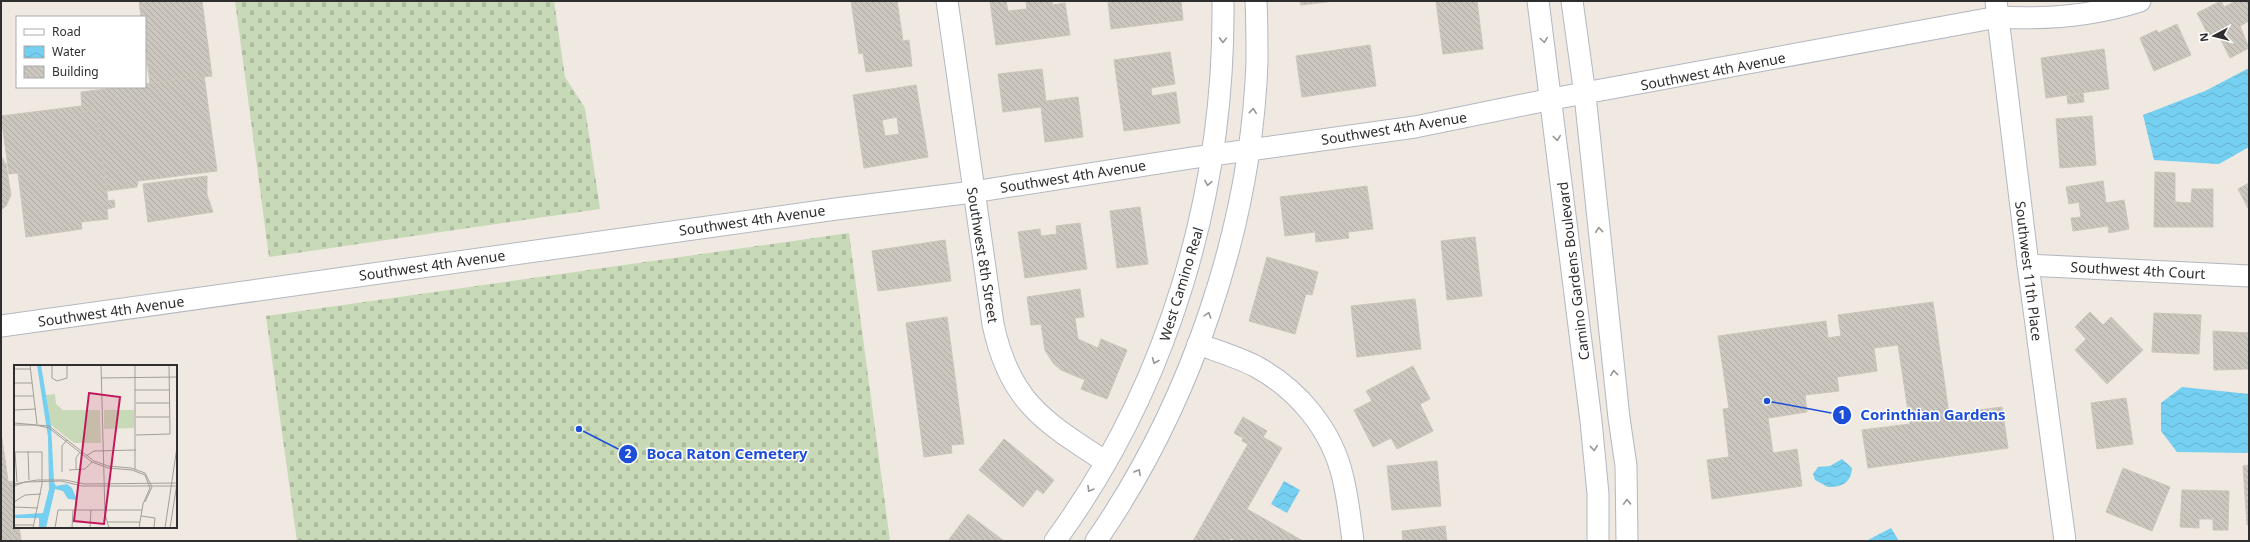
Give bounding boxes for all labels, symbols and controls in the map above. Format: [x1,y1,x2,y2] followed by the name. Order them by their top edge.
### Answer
[16,16,146,88] legend
[2194,16,2234,56] north arrow
[52,23,81,40] text: Road
[2196,32,2212,43] text: N
[1219,37,1227,43] one-way arrow
[1539,37,1548,43] one-way arrow
[52,43,86,60] text: Water
[1639,48,1787,94] street label: Southwest 4th Avenue
[52,63,99,80] text: Building
[1320,107,1468,149] street label: Southwest 4th Avenue
[1248,108,1257,114] one-way arrow
[1552,135,1561,141] one-way arrow
[999,155,1147,197] street label: Southwest 4th Avenue
[1204,180,1212,186] one-way arrow
[1553,181,1593,361] street label: Camino Gardens Boulevard
[963,186,1003,324] street label: Southwest 8th Street
[678,200,826,240] street label: Southwest 4th Avenue
[2011,200,2047,342] street label: Southwest 11th Place
[1155,225,1207,343] street label: West Camino Real
[1595,227,1604,233] one-way arrow
[358,245,506,285] street label: Southwest 4th Avenue
[2070,257,2206,283] street label: Southwest 4th Court
[37,291,185,331] street label: Southwest 4th Avenue
[1203,312,1211,319] one-way arrow
[1152,358,1160,365] one-way arrow
[14,365,177,528] inset map
[1610,370,1619,376] one-way arrow
[1832,402,2013,429] callout: Corinthian Gardens
[1860,404,2006,424] text: Corinthian Gardens
[1839,406,1845,423] text: 1
[618,441,815,468] callout: Boca Raton Cemetery
[646,443,808,463] text: Boca Raton Cemetery
[625,445,632,462] text: 2
[1589,445,1598,451] one-way arrow
[1134,469,1141,476] one-way arrow
[1087,485,1095,492] one-way arrow
[1623,499,1631,505] one-way arrow

